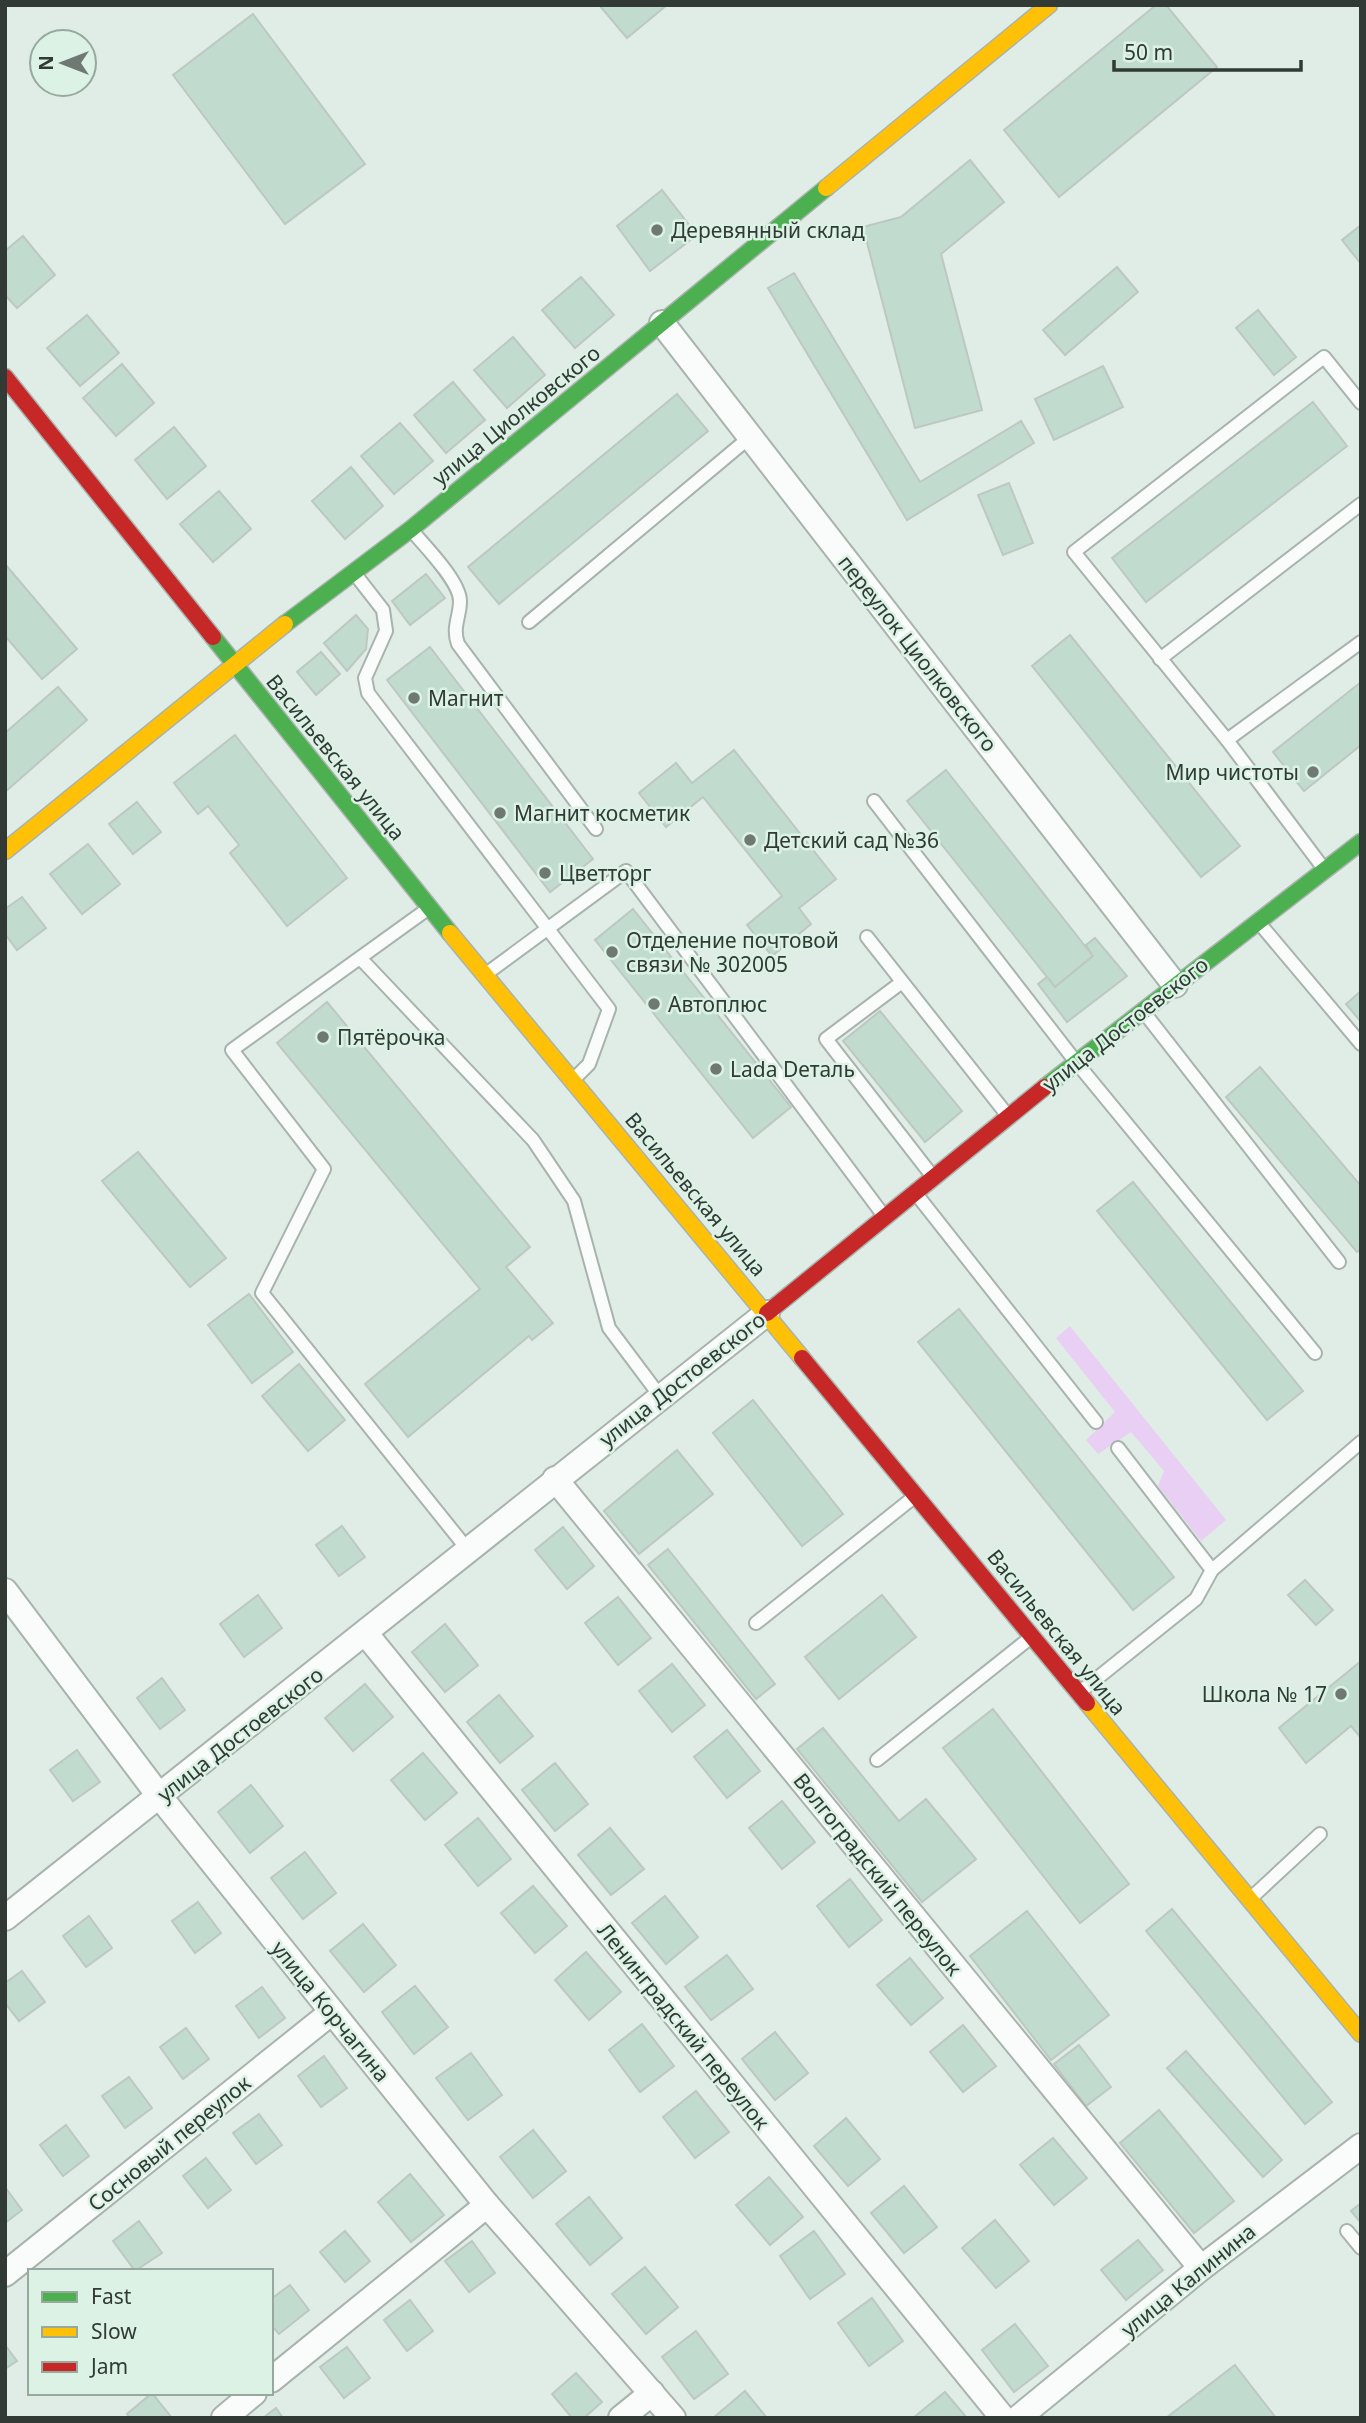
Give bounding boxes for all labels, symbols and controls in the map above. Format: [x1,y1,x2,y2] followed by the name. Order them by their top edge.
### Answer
[28,28,98,98] north arrow
[1114,28,1301,72] scale bar
[1124,38,1173,66] text: 50 m
[33,55,59,71] text: N
[671,216,865,244] place label: Деревянный склад
[649,222,665,238] marker: Деревянный склад
[426,339,606,491] street label: улица Циолковского
[832,549,1004,757] street label: переулок Циолковского
[260,668,412,846] street label: Васильевская улица
[428,684,504,712] place label: Магнит
[406,690,422,706] marker: Магнит
[1165,758,1299,786] place label: Мир чистоты
[1305,764,1321,780] marker: Мир чистоты
[514,799,690,827] place label: Магнит косметик
[492,805,508,821] marker: Магнит косметик
[764,826,939,854] place label: Детский сад №36
[742,832,758,848] marker: Детский сад №36
[559,859,652,887] place label: Цветторг
[537,865,553,881] marker: Цветторг
[626,926,839,978] place label: Отделение почтовой связи № 302005
[604,944,620,960] marker: Отделение почтовой связи № 302005
[1036,950,1214,1098] street label: улица Достоевского
[668,990,767,1018] place label: Автоплюс
[646,996,662,1012] marker: Автоплюс
[337,1023,445,1051] place label: Пятёрочка
[315,1029,331,1045] marker: Пятёрочка
[730,1055,855,1083] place label: Lada Dеталь
[708,1061,724,1077] marker: Lada Dеталь
[619,1106,773,1282] street label: Васильевская улица
[593,1305,771,1453] street label: улица Достоевского
[981,1543,1133,1721] street label: Васильевская улица
[151,1660,329,1808] street label: улица Достоевского
[1202,1680,1327,1708] place label: Школа № 17
[1333,1686,1349,1702] marker: Школа № 17
[788,1767,968,1981] street label: Волгоградский переулок
[592,1917,776,2135] street label: Ленинградский переулок
[265,1935,397,2087] street label: улица Корчагина
[82,2069,256,2217] street label: Сосновый переулок
[1115,2217,1261,2343] street label: улица Калинина
[28,2269,273,2395] legend
[91,2282,132,2310] text: Fast
[91,2317,137,2345] text: Slow
[89,2352,128,2380] text: Jam

